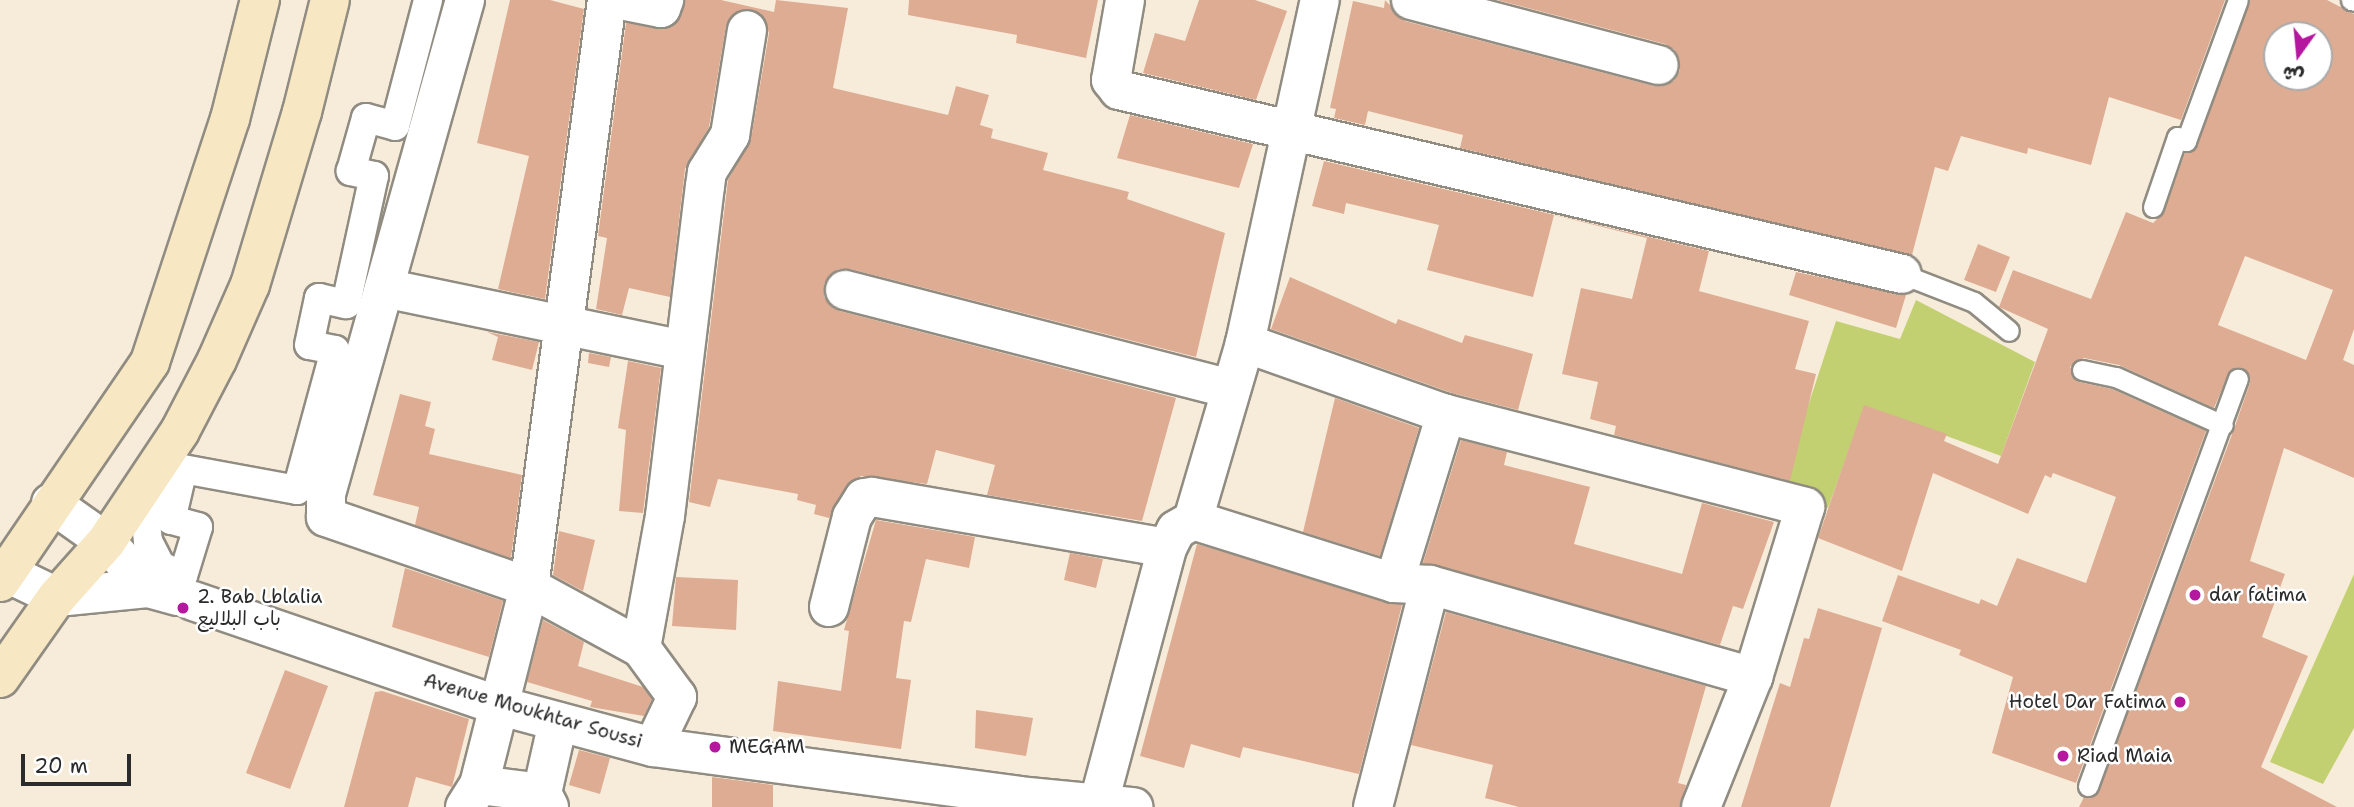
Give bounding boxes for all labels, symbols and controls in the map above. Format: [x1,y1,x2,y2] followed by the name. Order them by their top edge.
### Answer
[2263,21,2333,91] north arrow
[2280,60,2306,90] text: ش
[2209,584,2307,606] place label: dar fatima
[197,586,322,630] place label: 2. Bab Lblalia باب البلاليع
[2187,587,2203,603] marker: dar fatima
[175,600,191,616] marker: 2. Bab Lblalia باب البلاليع
[421,669,645,753] street label: Avenue Moukhtar Soussi
[2009,691,2166,713] place label: Hotel Dar Fatima
[2172,694,2188,710] marker: Hotel Dar Fatima
[729,736,805,758] place label: MEGAM
[707,739,723,755] marker: MEGAM
[24,740,135,784] scale bar
[2077,745,2172,767] place label: Riad Maia
[2055,748,2071,764] marker: Riad Maia
[34,752,88,780] text: 20 m

